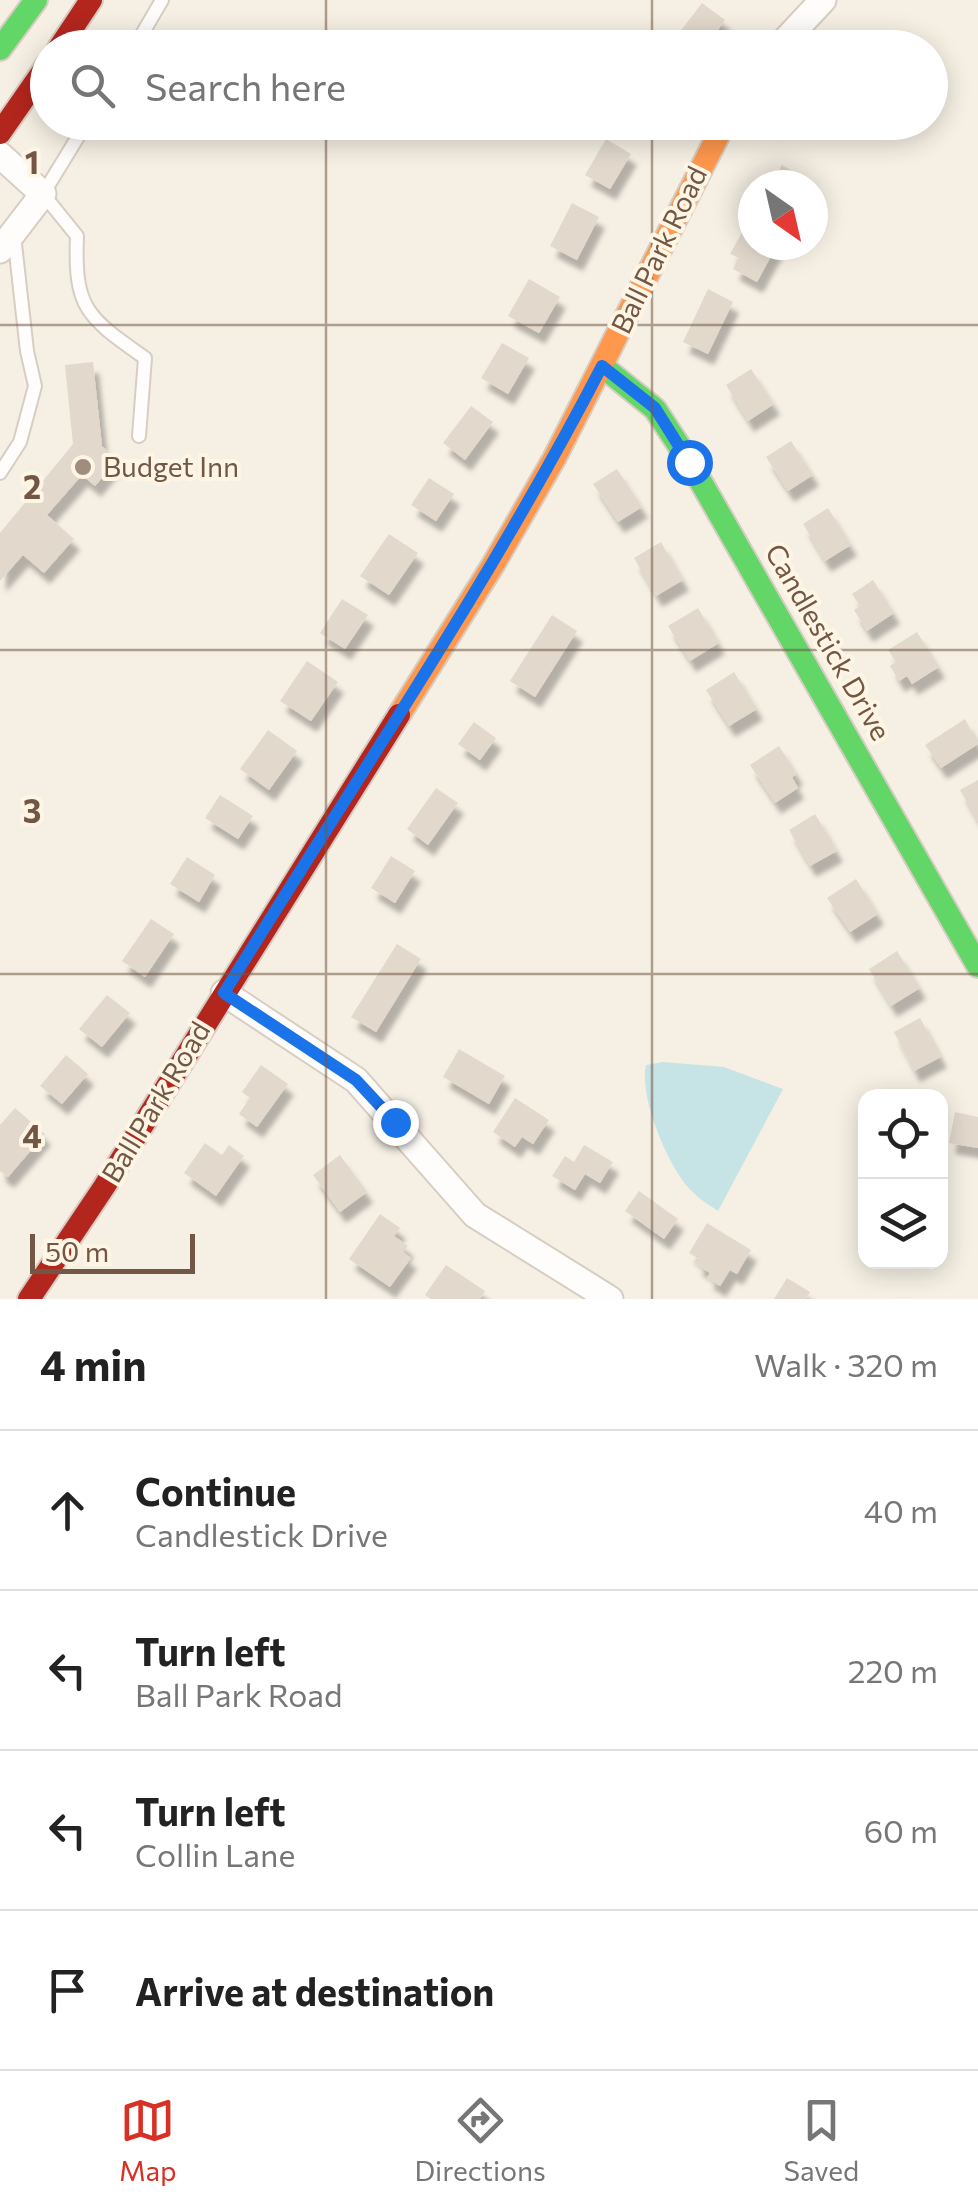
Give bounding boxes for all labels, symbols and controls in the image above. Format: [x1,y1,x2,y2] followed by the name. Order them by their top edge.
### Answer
[30,30,948,140] search box
[65,58,120,113] icon: search
[145,62,346,109] text: Search here
[25,141,39,181] text: 1
[603,160,713,339] street label: Ball Park Road
[738,170,828,260] north arrow
[667,440,713,486] route start
[103,449,239,483] place label: Budget Inn
[72,456,94,478] marker: Budget Inn
[23,466,41,506] text: 2
[759,537,899,746] street label: Candlestick Drive
[23,790,41,830] text: 3
[94,1015,216,1188] street label: Ball Park Road
[858,1089,948,1269] map controls
[858,1089,948,1179] button: locate
[373,1100,419,1146] route end
[22,1115,42,1155] text: 4
[858,1179,948,1269] button: layers
[30,1229,195,1274] scale bar
[45,1234,109,1268] text: 50 m
[40,1338,146,1390] text: 4 min
[754,1344,938,1384] text: Walk · 320 m
[135,1467,296,1514] text: Continue
[40,1483,95,1538] icon: ahead
[864,1490,938,1530] text: 40 m
[135,1514,388,1554] text: Candlestick Drive
[135,1627,286,1674] text: Turn left
[40,1643,95,1698] icon: left
[848,1650,938,1690] text: 220 m
[135,1674,343,1714] text: Ball Park Road
[135,1787,286,1834] text: Turn left
[40,1803,95,1858] icon: left
[864,1810,938,1850] text: 60 m
[135,1834,295,1874] text: Collin Lane
[40,1963,95,2018] icon: arrive
[135,1967,494,2014] text: Arrive at destination
[119,2093,177,2187] tab: Map
[414,2093,546,2187] tab: Directions
[784,2093,859,2187] tab: Saved

